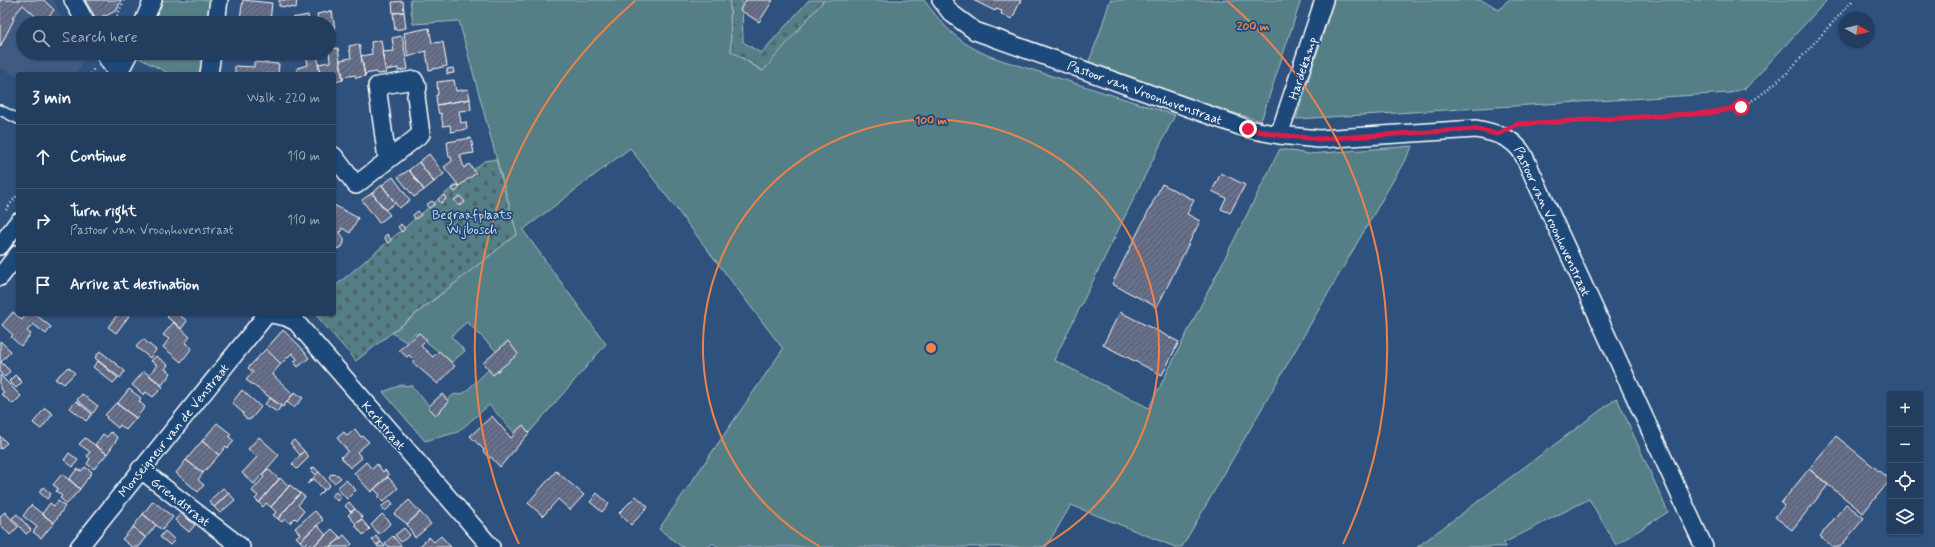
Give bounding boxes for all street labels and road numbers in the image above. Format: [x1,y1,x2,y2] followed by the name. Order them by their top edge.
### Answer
[1285,35,1322,102] street label: Hardekamp
[1065,57,1224,129] street label: Pastoor van Vroonhovenstraat
[1509,144,1594,299] street label: Pastoor van Vroonhovenstraat
[115,361,233,501] street label: Monseigneur van de Venstraat
[357,398,409,454] street label: Kerkstraat
[147,474,213,531] street label: Griendstraat

